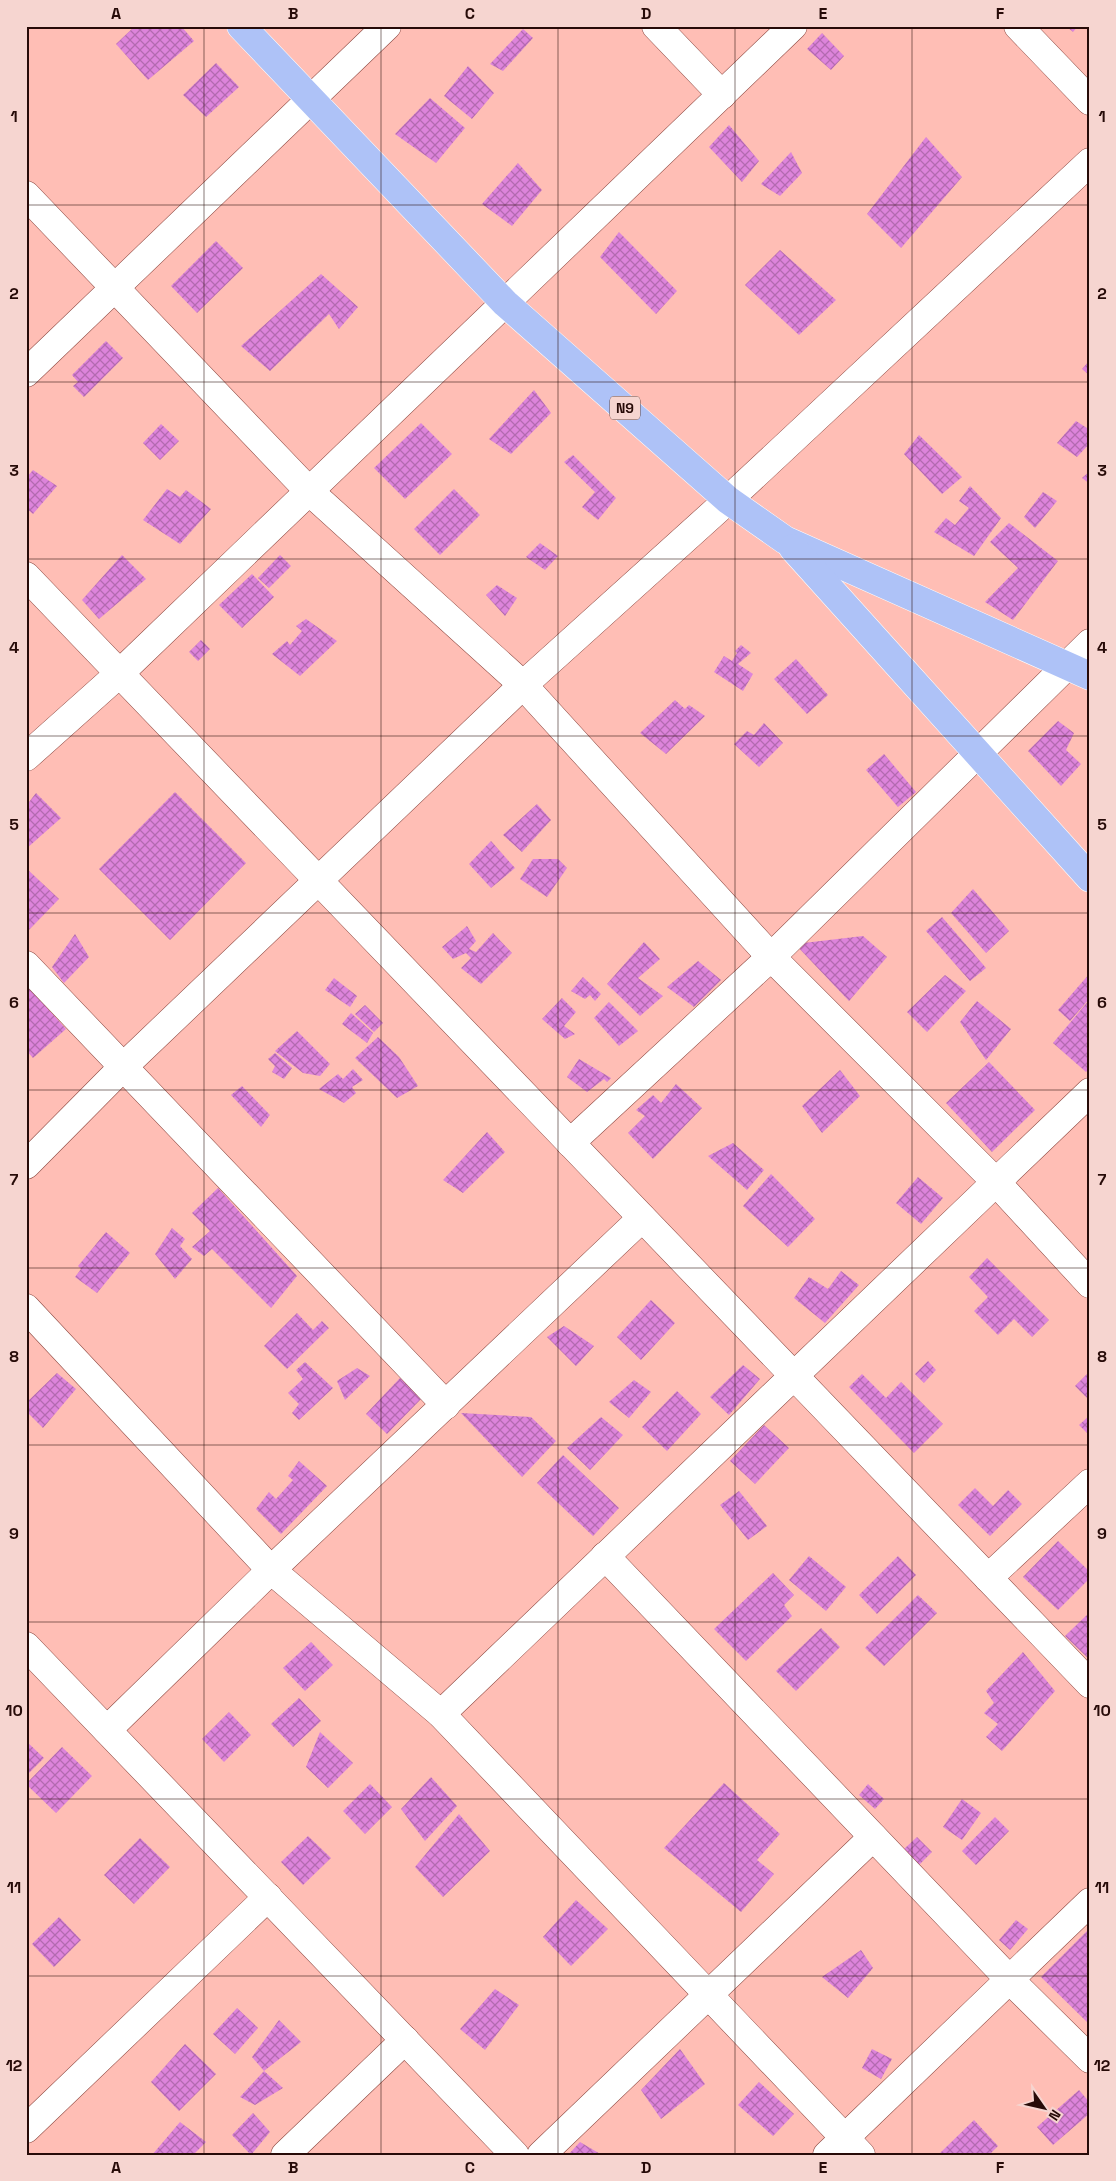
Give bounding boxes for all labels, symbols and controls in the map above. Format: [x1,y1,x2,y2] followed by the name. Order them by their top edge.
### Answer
[111,3,121,24] text: A
[288,3,298,24] text: B
[465,3,475,24] text: C
[641,3,651,24] text: D
[819,3,828,24] text: E
[996,3,1005,24] text: F
[10,106,18,127] text: 1
[1098,106,1106,127] text: 1
[9,283,19,304] text: 2
[1097,283,1107,304] text: 2
[610,396,640,419] road number: N9
[9,460,19,481] text: 3
[1097,460,1107,481] text: 3
[9,637,19,658] text: 4
[1097,637,1107,658] text: 4
[9,814,19,835] text: 5
[1097,814,1107,835] text: 5
[9,992,19,1013] text: 6
[1097,992,1107,1013] text: 6
[10,1169,19,1190] text: 7
[1098,1169,1107,1190] text: 7
[9,1346,19,1367] text: 8
[1097,1346,1107,1367] text: 8
[9,1523,19,1544] text: 9
[1097,1523,1107,1544] text: 9
[5,1700,23,1721] text: 10
[1093,1700,1111,1721] text: 10
[7,1877,21,1898] text: 11
[1095,1877,1109,1898] text: 11
[6,2055,22,2076] text: 12
[1094,2055,1110,2076] text: 12
[1018,2084,1068,2134] north arrow
[1045,2106,1065,2124] text: N
[111,2157,121,2178] text: A
[288,2157,298,2178] text: B
[465,2157,475,2178] text: C
[641,2157,651,2178] text: D
[819,2157,828,2178] text: E
[996,2157,1005,2178] text: F

